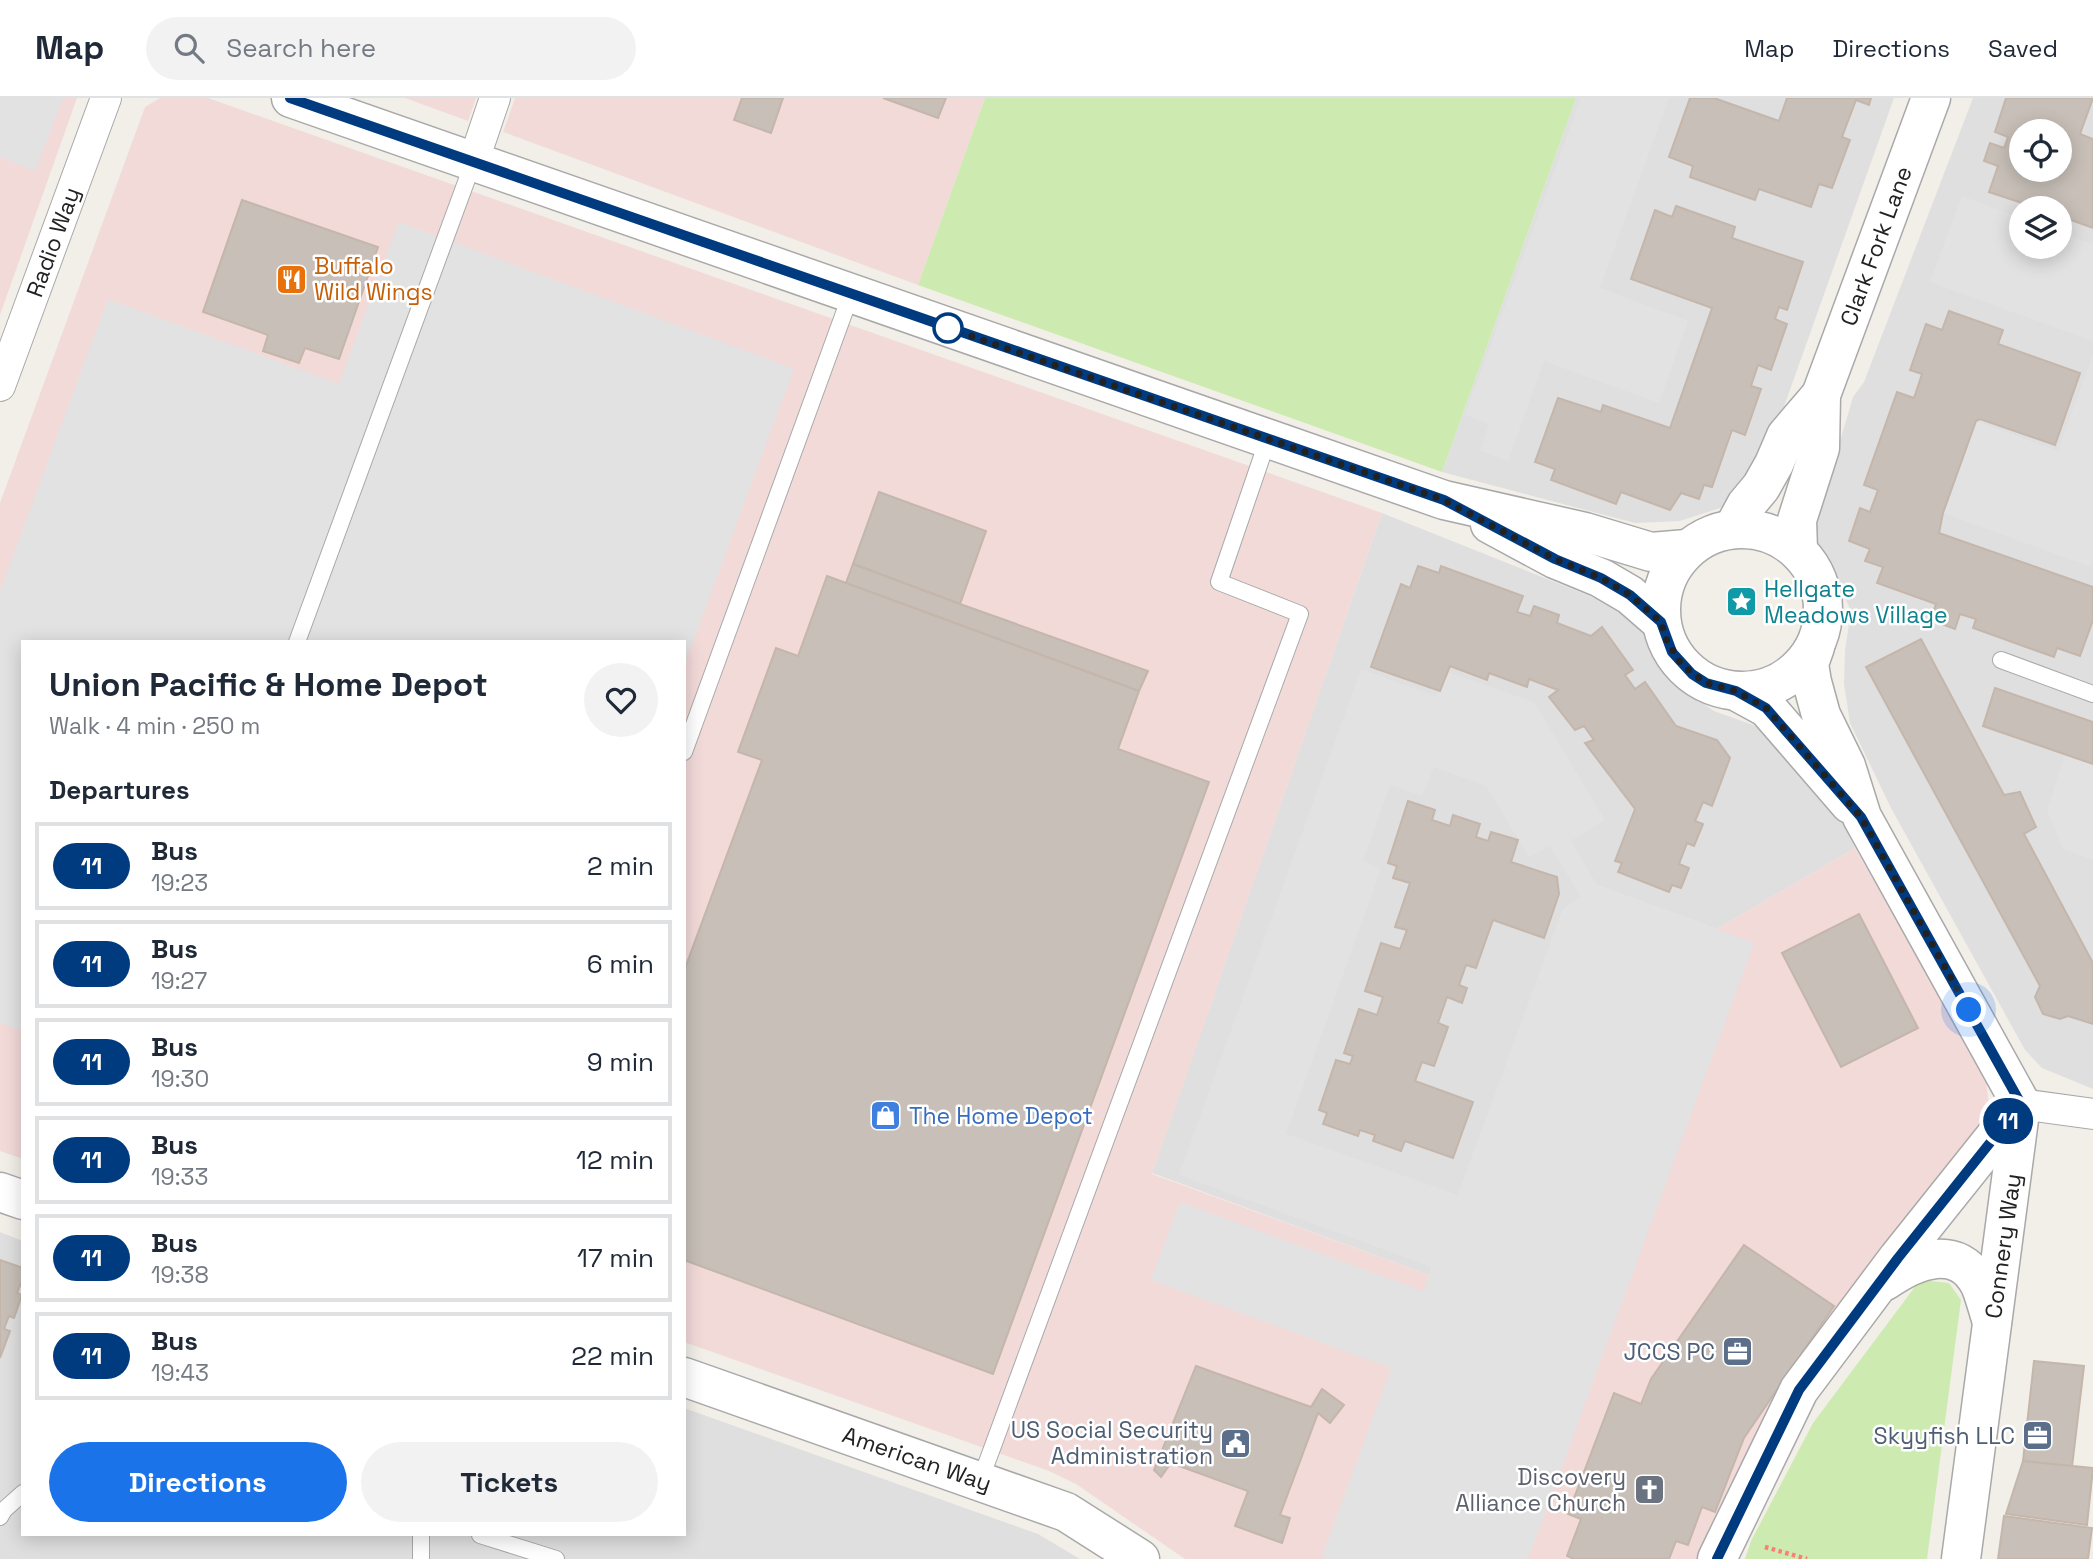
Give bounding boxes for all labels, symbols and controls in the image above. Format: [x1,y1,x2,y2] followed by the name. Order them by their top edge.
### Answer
[146,17,636,80] search box
[35,27,104,69] text: Map
[170,29,208,67] icon: search
[226,31,376,65] text: Search here
[1744,33,1794,64] text: Map
[1832,33,1950,64] text: Directions
[1988,33,2058,64] text: Saved
[2009,119,2072,259] map controls
[2009,119,2072,182] button: locate
[1833,162,1919,330] street label: Clark Fork Lane
[19,183,87,301] street label: Radio Way
[2009,196,2072,259] button: layers
[314,251,433,307] place label: Buffalo Wild Wings
[274,262,308,296] restaurant icon: Buffalo Wild Wings
[933,313,963,343] unlabelled marker
[1764,574,1948,630] place label: Hellgate Meadows Village
[1724,585,1758,619] place icon: Hellgate Meadows Village
[584,663,658,737] button: heart
[49,664,488,706] text: Union Pacific & Home Depot
[49,711,260,741] text: Walk · 4 min · 250 m
[49,773,190,807] text: Departures
[151,834,198,868] text: Bus
[587,849,654,883] text: 2 min
[81,850,102,881] text: 11
[151,868,208,898] text: 19:23
[151,932,198,966] text: Bus
[587,947,654,981] text: 6 min
[81,948,102,979] text: 11
[151,966,207,996] text: 19:27
[1951,992,1986,1027] your location
[151,1030,198,1064] text: Bus
[587,1045,654,1079] text: 9 min
[81,1046,102,1077] text: 11
[151,1064,209,1094] text: 19:30
[1976,1098,2039,1144] line badge: 11
[869,1099,903,1133] shop icon: The Home Depot
[909,1101,1093,1131] place label: The Home Depot
[1997,1105,2019,1136] text: 11
[151,1128,198,1162] text: Bus
[576,1143,654,1177] text: 12 min
[81,1144,102,1175] text: 11
[151,1162,208,1192] text: 19:33
[1978,1172,2028,1320] street label: Connery Way
[151,1226,198,1260] text: Bus
[577,1241,654,1275] text: 17 min
[81,1242,102,1273] text: 11
[151,1260,209,1290] text: 19:38
[151,1324,198,1358] text: Bus
[1721,1335,1755,1369] office icon: JCCS PC
[1624,1337,1715,1367] place label: JCCS PC
[571,1339,654,1373] text: 22 min
[81,1340,102,1371] text: 11
[151,1358,209,1388] text: 19:43
[1011,1415,1213,1471] place label: US Social Security Administration
[838,1419,996,1499] street label: American Way
[2021,1419,2055,1453] office icon: Skyyfish LLC
[1874,1421,2015,1451] place label: Skyyfish LLC
[1219,1426,1253,1460] public building icon: US Social Security Administration
[49,1442,347,1522] button: Directions
[361,1442,658,1522] button: Tickets
[1455,1462,1626,1518] place label: Discovery Alliance Church
[1632,1473,1666,1507] church icon: Discovery Alliance Church

